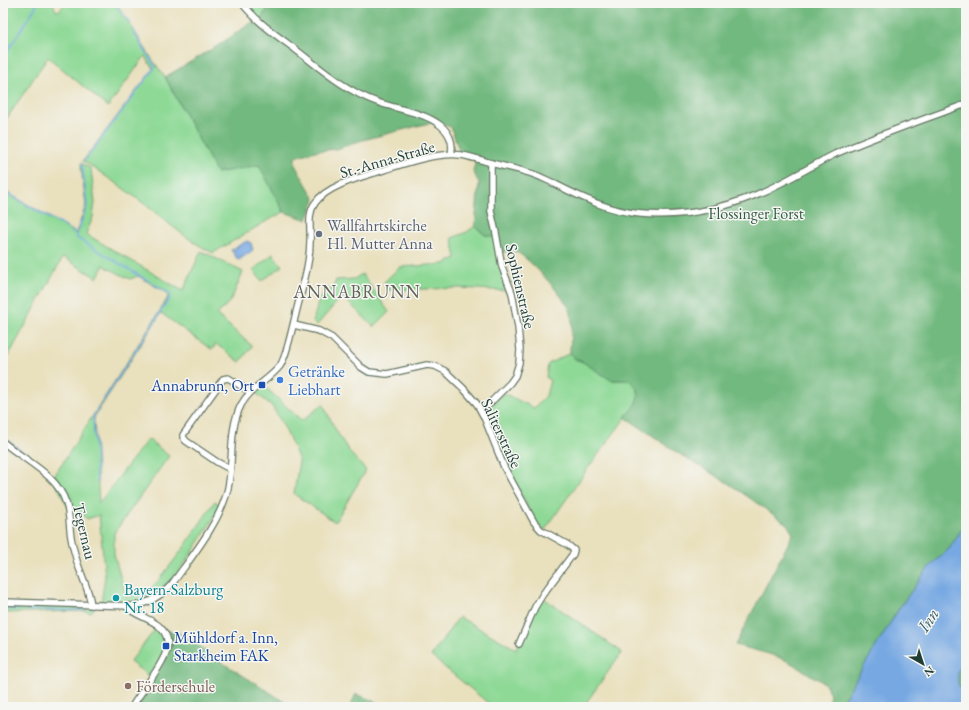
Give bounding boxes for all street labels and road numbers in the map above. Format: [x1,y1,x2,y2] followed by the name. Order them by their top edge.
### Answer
[337,136,437,183] street label: St.-Anna-Straße
[501,242,540,331] street label: Sophienstraße
[476,395,527,471] street label: Saliterstraße
[68,501,101,562] street label: Tegernau

